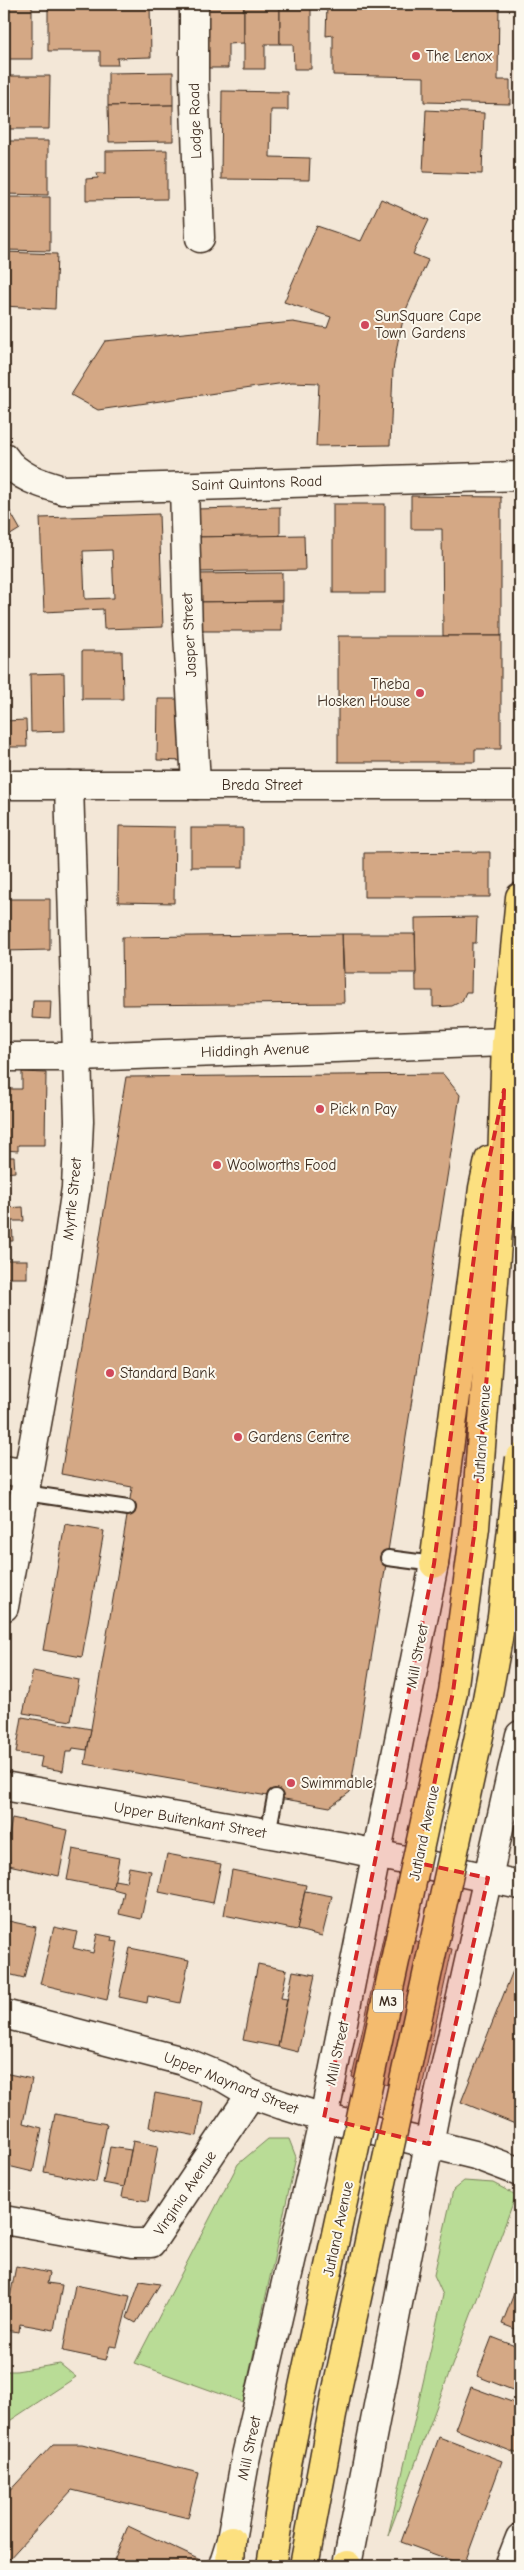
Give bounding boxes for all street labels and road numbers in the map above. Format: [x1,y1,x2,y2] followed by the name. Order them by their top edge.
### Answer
[185,83,205,159] street label: Lodge Road
[191,472,323,494] street label: Saint Quintons Road
[178,591,200,678] street label: Jasper Street
[222,776,303,794] street label: Breda Street
[200,1039,310,1061] street label: Hiddingh Avenue
[59,1156,85,1241] street label: Myrtle Street
[470,1384,494,1482] street label: Jutland Avenue
[402,1622,432,1690] street label: Mill Street
[405,1783,443,1882] street label: Jutland Avenue
[112,1798,268,1842] street label: Upper Buitenkant Street
[373,1990,403,2012] road number: M3
[321,2019,353,2087] street label: Mill Street
[161,2048,302,2119] street label: Upper Maynard Street
[150,2147,220,2239] street label: Virginia Avenue
[319,2179,357,2278] street label: Jutland Avenue
[233,2414,265,2482] street label: Mill Street

